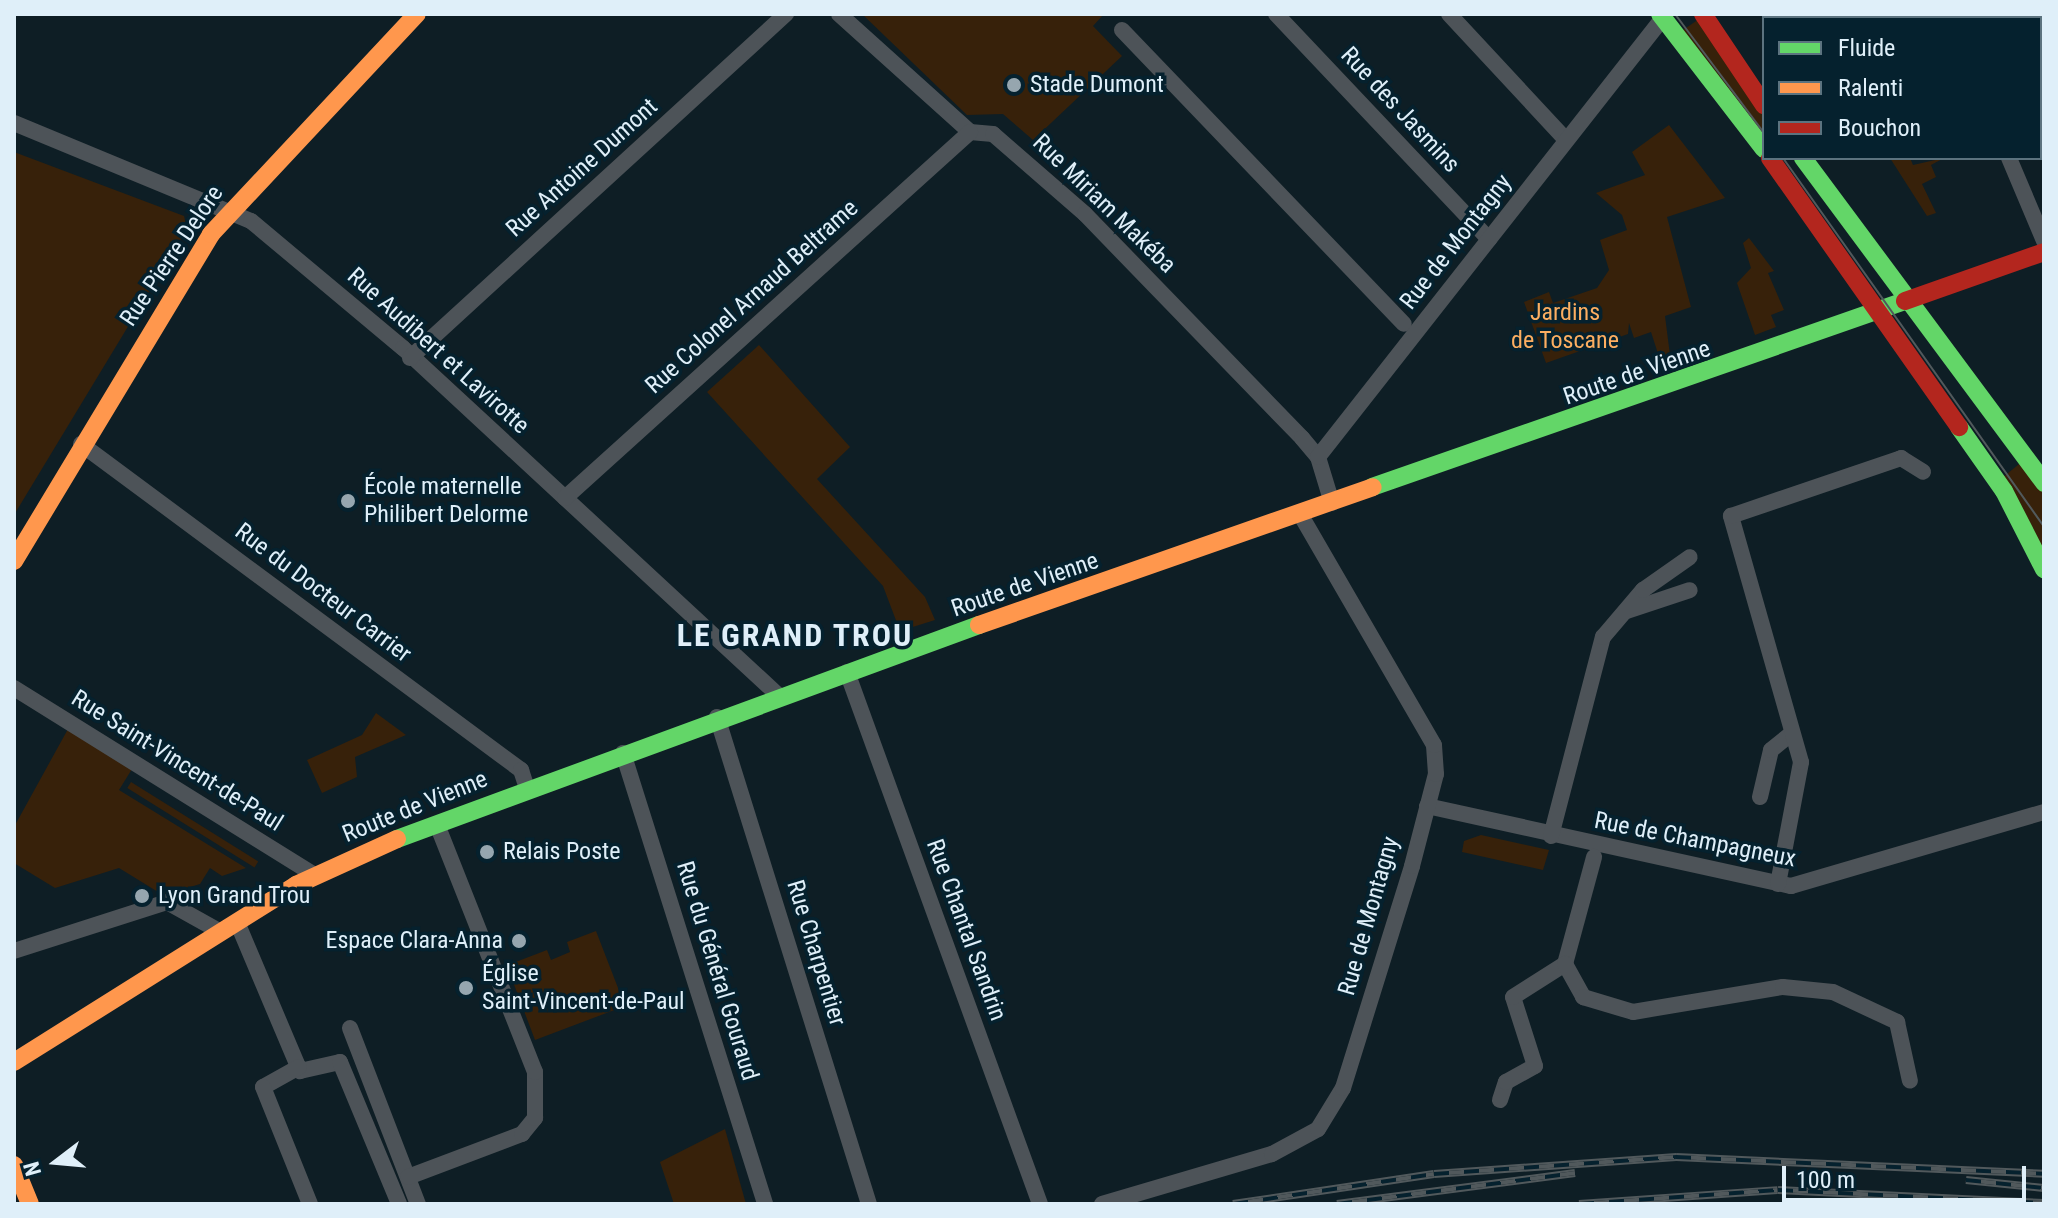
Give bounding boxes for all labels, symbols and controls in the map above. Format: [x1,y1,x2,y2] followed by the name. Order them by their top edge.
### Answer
[1762,16,2042,160] legend
[1838,34,1895,62] text: Fluide
[1335,41,1465,179] street label: Rue des Jasmins
[1030,71,1164,99] place label: Stade Dumont
[1838,74,1903,102] text: Ralenti
[1005,76,1023,94] marker: Stade Dumont
[500,93,664,243] street label: Rue Antoine Dumont
[1838,114,1921,142] text: Bouchon
[1027,129,1181,279] street label: Rue Miriam Makéba
[1394,169,1518,315] street label: Rue de Montagny
[114,180,230,332] street label: Rue Pierre Delore
[640,194,864,400] street label: Rue Colonel Arnaud Beltrame
[341,262,535,440] street label: Rue Audibert et Lavirotte
[1511,299,1619,355] park label: Jardins de Toscane
[1560,334,1714,412] street label: Route de Vienne
[364,473,528,529] place label: École maternelle Philibert Delorme
[339,492,357,510] marker: École maternelle Philibert Delorme
[229,517,417,669] street label: Rue du Docteur Carrier
[948,546,1102,624] street label: Route de Vienne
[676,616,914,654] district label: LE GRAND TROU
[66,684,288,838] street label: Rue Saint-Vincent-de-Paul
[338,765,492,849] street label: Route de Vienne
[1592,806,1798,874] street label: Rue de Champagneux
[1333,833,1405,999] street label: Rue de Montagny
[920,835,1012,1025] street label: Rue Chantal Sandrin
[503,838,620,866] place label: Relais Poste
[478,843,496,861] marker: Relais Poste
[670,858,764,1084] street label: Rue du Général Gouraud
[780,877,852,1029] street label: Rue Charpentier
[158,882,311,910] place label: Lyon Grand Trou
[133,887,151,905] marker: Lyon Grand Trou
[325,927,503,955] place label: Espace Clara-Anna
[510,932,528,950] marker: Espace Clara-Anna
[482,960,685,1016] place label: Église Saint-Vincent-de-Paul
[457,979,475,997] marker: Église Saint-Vincent-de-Paul
[16,1122,96,1202] north arrow
[1786,1150,2030,1200] scale bar
[19,1159,46,1179] text: N
[1796,1166,1855,1194] text: 100 m

